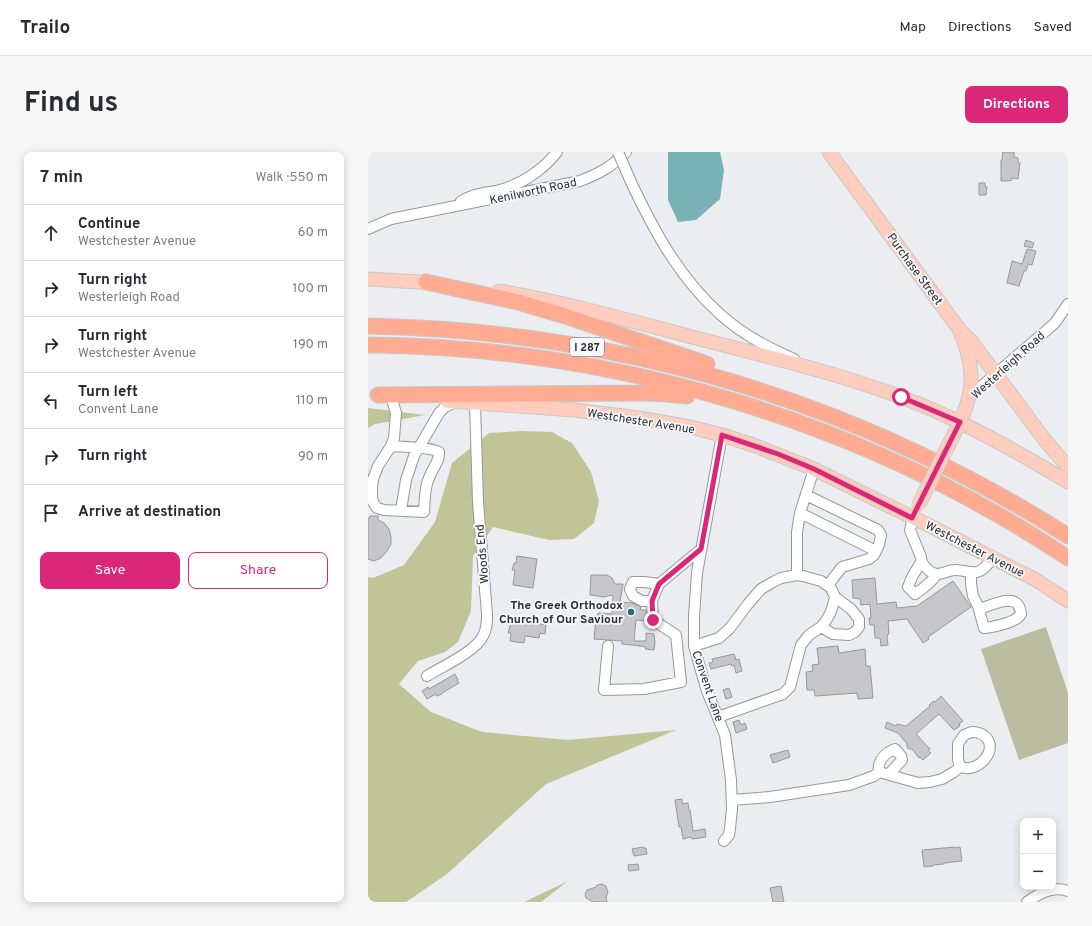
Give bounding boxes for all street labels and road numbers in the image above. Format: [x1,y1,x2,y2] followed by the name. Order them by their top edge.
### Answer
[488,175,578,209] street label: Kenilworth Road
[883,230,946,309] street label: Purchase Street
[968,328,1049,403] street label: Westerleigh Road
[570,338,604,356] road number: I 287
[586,406,696,438] street label: Westchester Avenue
[922,518,1027,582] street label: Westchester Avenue
[472,524,494,584] street label: Woods End
[687,649,727,724] street label: Convent Lane

